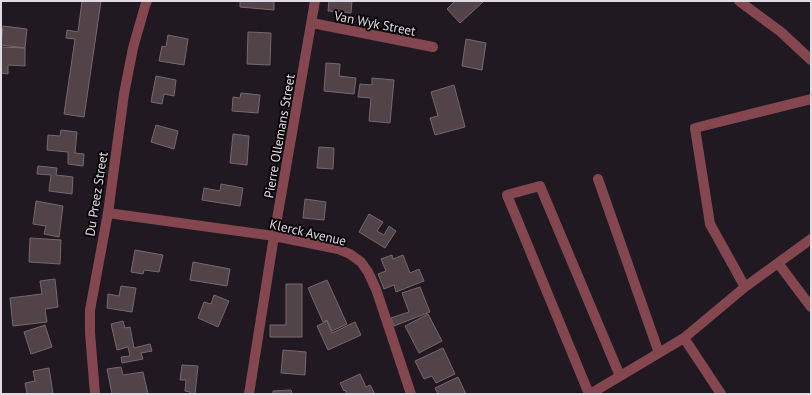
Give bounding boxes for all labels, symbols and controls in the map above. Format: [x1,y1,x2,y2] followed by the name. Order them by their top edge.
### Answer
[332,7,418,40] street label: Van Wyk Street
[260,72,299,199] street label: Pierre Ollemans Street
[81,150,112,238] street label: Du Preez Street
[268,215,348,250] street label: Klerck Avenue

